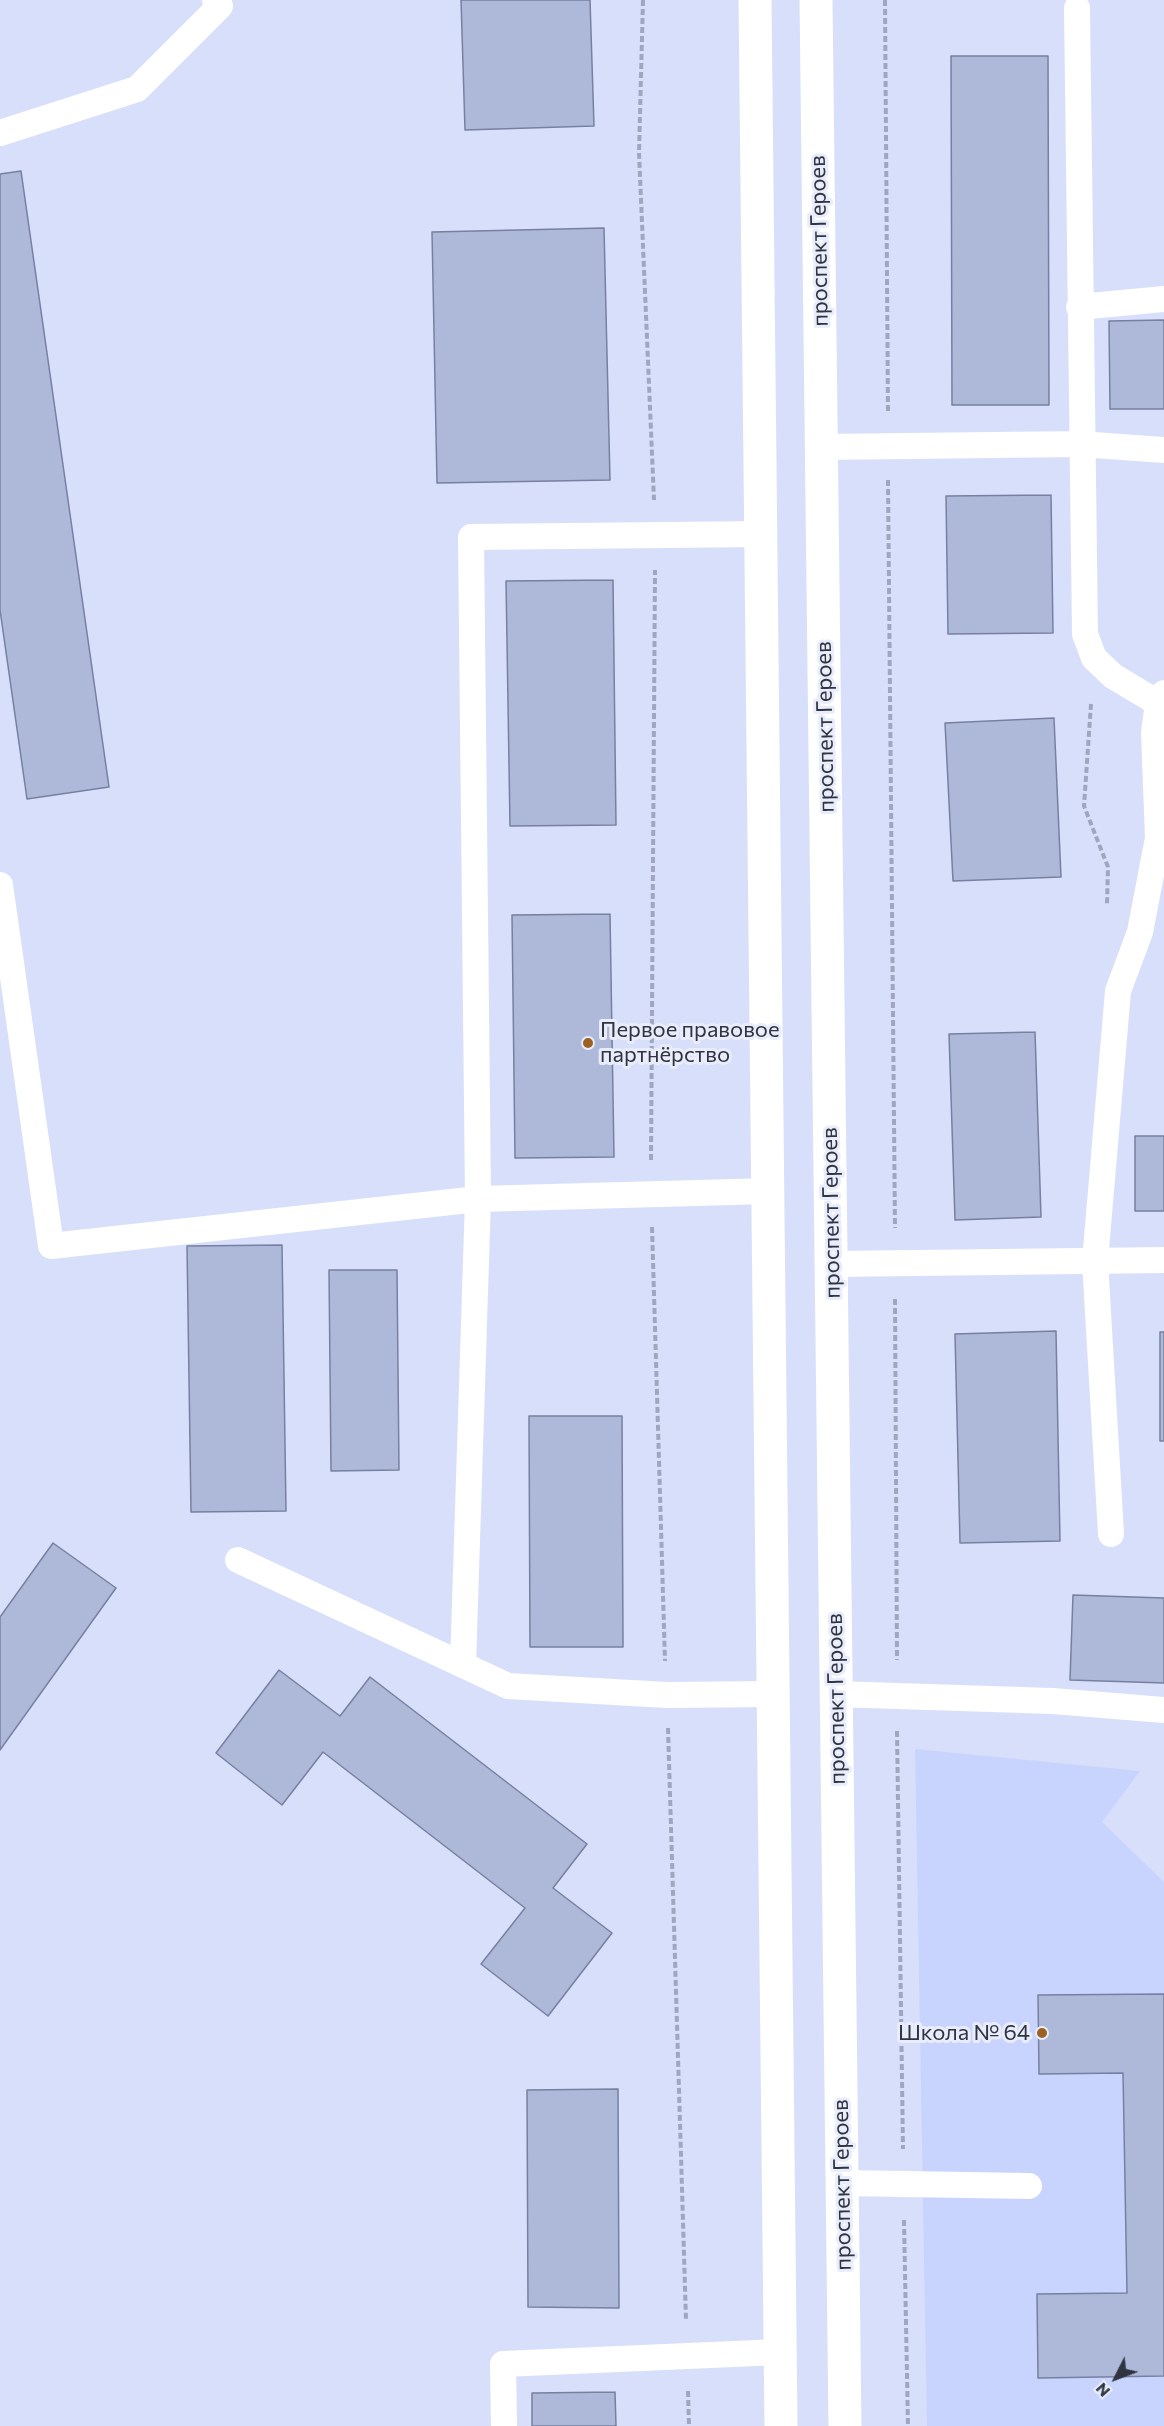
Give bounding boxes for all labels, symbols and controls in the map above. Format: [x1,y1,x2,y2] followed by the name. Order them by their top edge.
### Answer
[804,155,834,327] street label: проспект Героев
[810,641,840,813] street label: проспект Героев
[600,1017,780,1068] place label: Первое правовое партнёрство
[581,1036,595,1050] marker: Первое правовое партнёрство
[816,1127,846,1299] street label: проспект Героев
[821,1613,851,1785] street label: проспект Героев
[898,2020,1030,2046] place label: Школа № 64
[1035,2026,1049,2040] marker: Школа № 64
[827,2099,857,2271] street label: проспект Героев
[1086,2348,1146,2408] north arrow
[1091,2380,1113,2401] text: N

